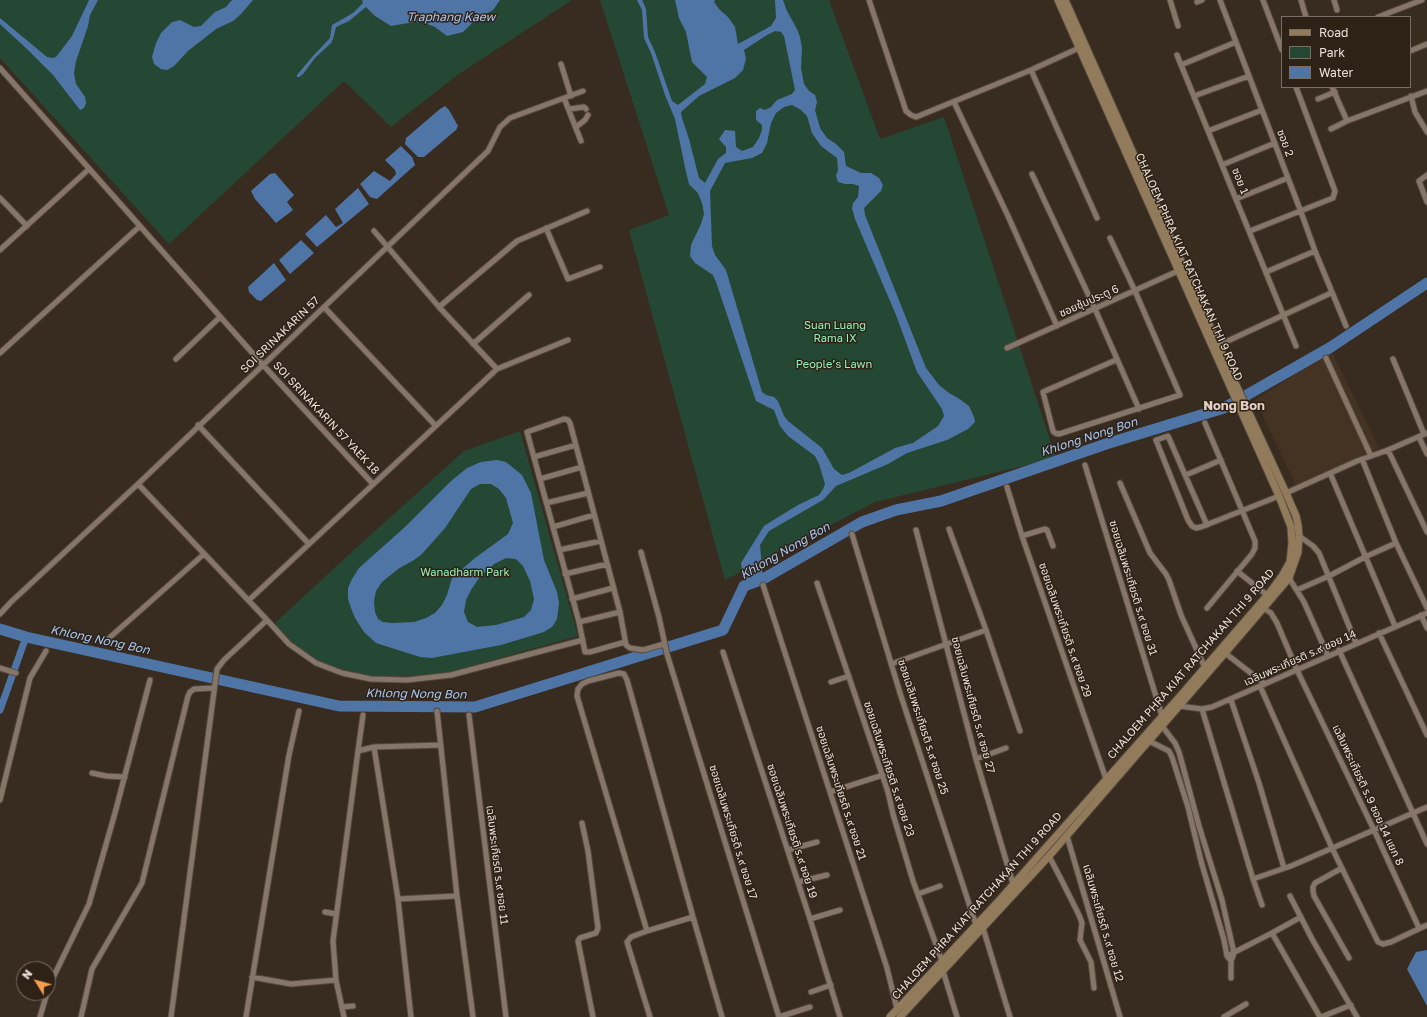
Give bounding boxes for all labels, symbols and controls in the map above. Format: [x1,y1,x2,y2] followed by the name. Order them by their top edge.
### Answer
[407,10,495,24] water label: Traphang Kaew
[1281,16,1411,88] legend
[1319,25,1348,40] text: Road
[1319,45,1345,60] text: Park
[1319,65,1353,80] text: Water
[1274,128,1296,158] street label: ซอย 2
[1133,151,1245,383] street label: CHALOEM PHRA KIAT RATCHAKAN THI 9 ROAD
[1229,166,1251,196] street label: ซอย 1
[1057,282,1121,320] street label: ซอยซุ้มประตู 6
[238,294,322,376] street label: SOI SRINAKARIN 57
[804,319,866,345] park label: Suan Luang Rama IX
[796,358,872,372] park label: People’s Lawn
[270,359,382,477] street label: SOI SRINAKARIN 57 YAEK 18
[1203,398,1265,414] district label: Nong Bon
[1039,415,1139,459] water label: Khlong Nong Bon
[1106,519,1160,657] street label: ซอยเฉลิมพระเกียรติ ร.๙ ซอย 31
[738,520,832,582] water label: Khlong Nong Bon
[1036,561,1094,699] street label: ซอยเฉลิมพระเกียรติ ร.๙ ซอย 29
[420,566,510,580] park label: Wanadharm Park
[1105,566,1277,762] street label: CHALOEM PHRA KIAT RATCHAKAN THI 9 ROAD
[49,622,151,658] water label: Khlong Nong Bon
[1242,627,1358,689] street label: เฉลิมพระเกียรติ ร.๙ ซอย 14
[948,635,998,775] street label: ซอยเฉลิมพระเกียรติ ร.๙ ซอย 27
[895,658,951,796] street label: ซอยเฉลิมพระเกียรติ ร.๙ ซอย 25
[365,686,467,702] water label: Khlong Nong Bon
[861,700,917,838] street label: ซอยเฉลิมพระเกียรติ ร.๙ ซอย 23
[1329,722,1407,868] street label: เฉลิมพระเกียรติ ร.9 ซอย 14 แยก 8
[813,724,869,862] street label: ซอยเฉลิมพระเกียรติ ร.๙ ซอย 21
[764,762,820,900] street label: ซอยเฉลิมพระเกียรติ ร.๙ ซอย 19
[706,763,760,901] street label: ซอยเฉลิมพระเกียรติ ร.๙ ซอย 17
[483,804,511,926] street label: เฉลิมพระเกียรติ ร.๙ ซอย 11
[889,810,1065,1002] street label: CHALOEM PHRA KIAT RATCHAKAN THI 9 ROAD
[1080,863,1126,983] street label: เฉลิมพระเกียรติ ร.๙ ซอย 12
[16,961,56,1001] north arrow
[19,967,35,981] text: N

